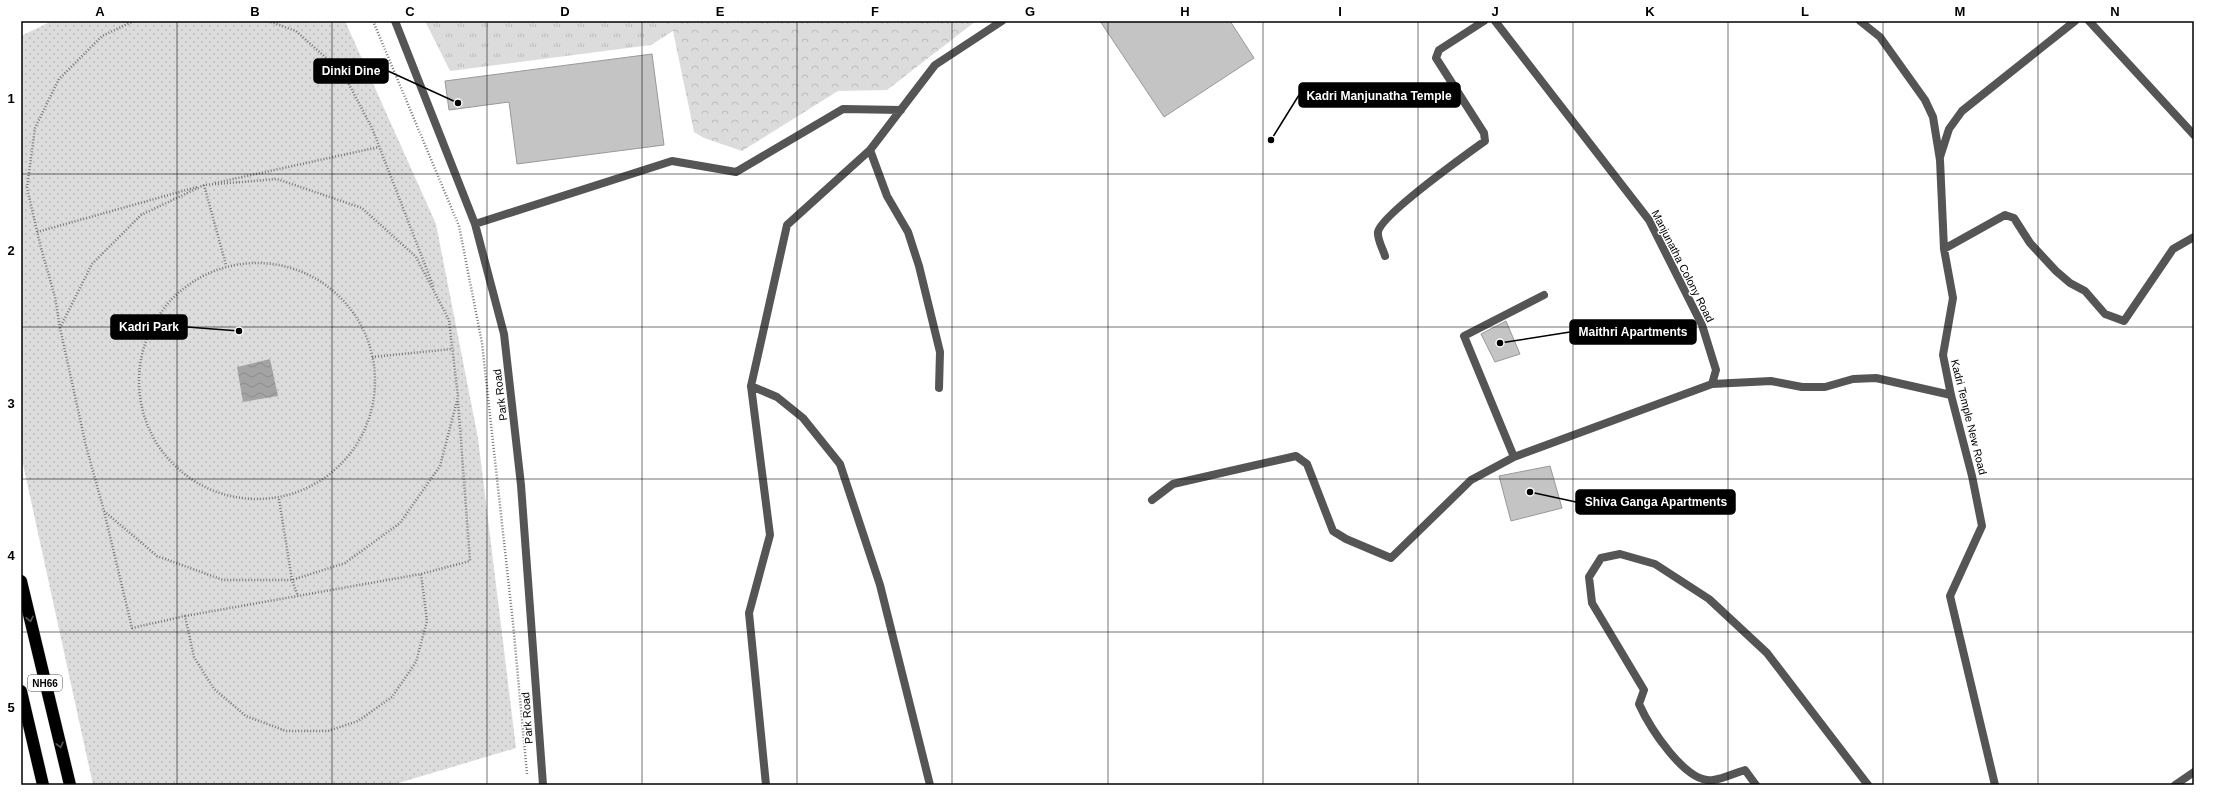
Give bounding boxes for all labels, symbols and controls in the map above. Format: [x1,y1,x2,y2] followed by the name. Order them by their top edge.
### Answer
[95,4,105,19] text: A
[250,4,260,19] text: B
[405,4,415,19] text: C
[560,4,570,19] text: D
[716,4,725,19] text: E
[871,4,879,19] text: F
[1025,4,1035,19] text: G
[1180,4,1190,19] text: H
[1338,4,1342,19] text: I
[1491,4,1499,19] text: J
[1645,4,1655,19] text: K
[1801,4,1809,19] text: L
[1955,4,1965,19] text: M
[2110,4,2120,19] text: N
[314,59,388,83] callout: Dinki Dine
[322,64,381,78] text: Dinki Dine
[1299,83,1460,107] callout: Kadri Manjunatha Temple
[1306,89,1452,103] text: Kadri Manjunatha Temple
[7,91,15,106] text: 1
[1649,208,1717,324] street label: Manjunatha Colony Road
[7,243,15,258] text: 2
[111,315,187,339] callout: Kadri Park
[119,320,179,334] text: Kadri Park
[1570,320,1696,344] callout: Maithri Apartments
[1579,325,1688,339] text: Maithri Apartments
[1949,358,1989,476] street label: Kadri Temple New Road
[491,368,509,422] street label: Park Road
[7,396,15,411] text: 3
[1576,490,1735,514] callout: Shiva Ganga Apartments
[1585,495,1727,509] text: Shiva Ganga Apartments
[7,548,15,563] text: 4
[25,615,34,622] one-way arrow
[28,675,62,691] road number: NH66
[519,692,535,744] street label: Park Road
[7,700,15,715] text: 5
[56,742,64,748] one-way arrow

